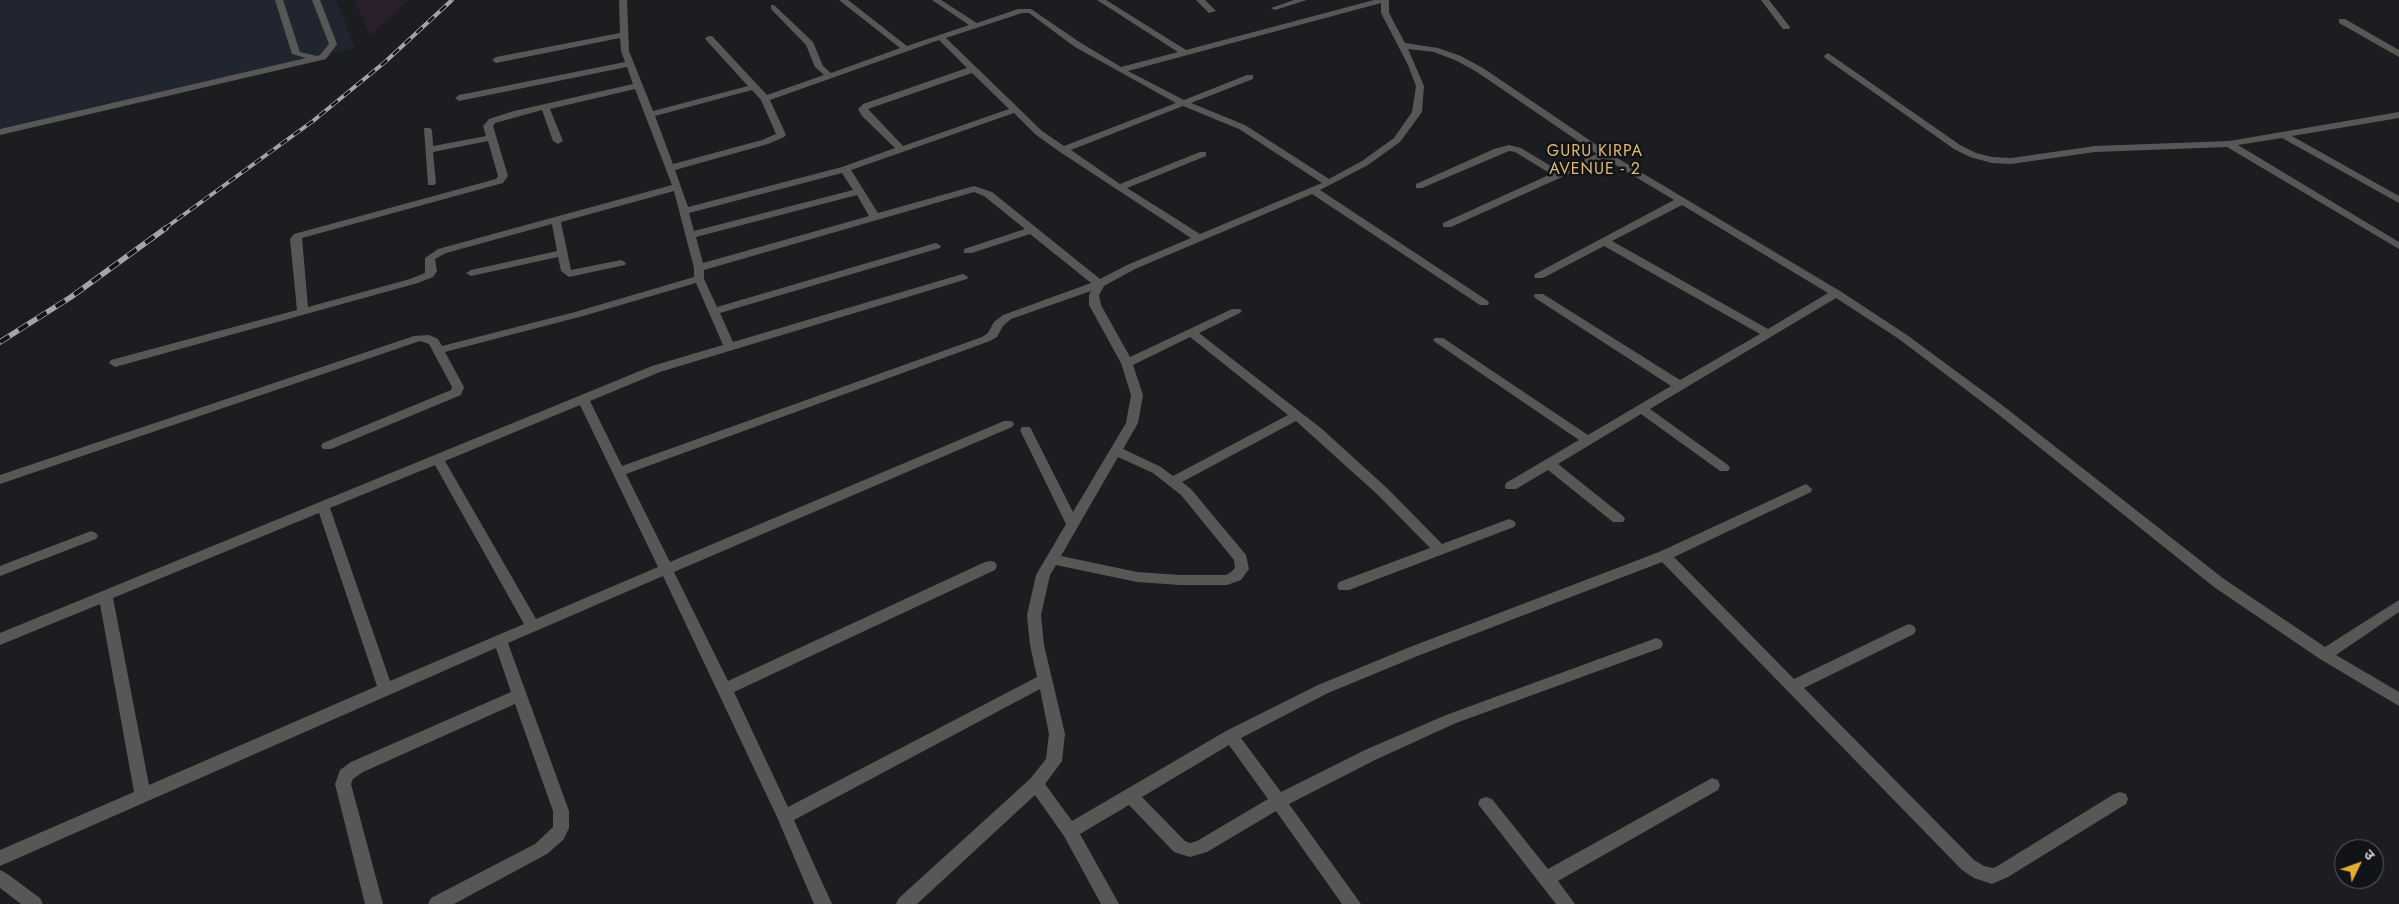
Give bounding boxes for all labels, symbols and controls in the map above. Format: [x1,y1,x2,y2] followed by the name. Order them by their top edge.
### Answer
[1546,142,1644,180] district label: GURU KIRPA AVENUE - 2
[2334,839,2384,889] north arrow
[2359,845,2380,864] text: उ

